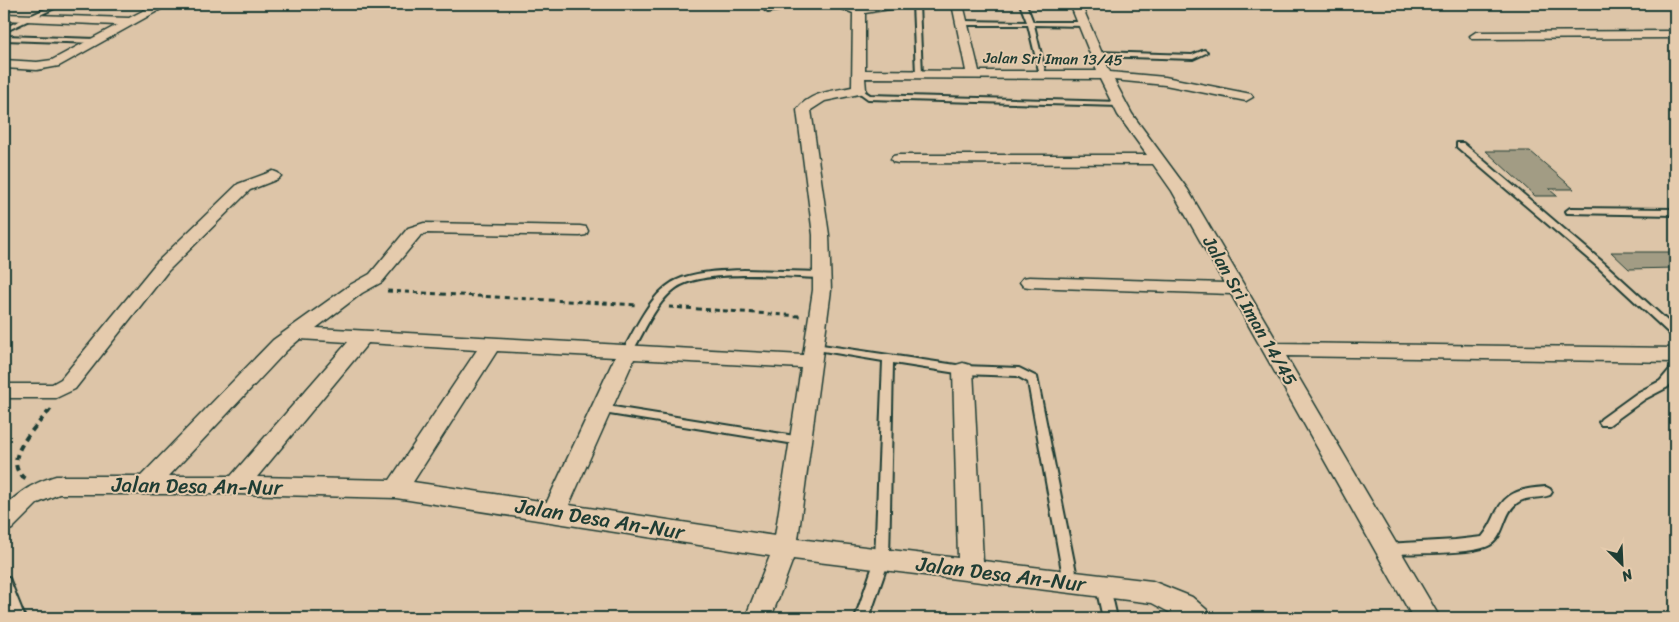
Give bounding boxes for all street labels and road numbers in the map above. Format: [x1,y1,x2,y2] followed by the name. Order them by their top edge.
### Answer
[982,45,1123,73] street label: Jalan Sri Iman 13/45
[1193,229,1306,392] street label: Jalan Sri Iman 14/45
[111,465,284,507] street label: Jalan Desa An-Nur
[512,487,688,551] street label: Jalan Desa An-Nur
[913,545,1089,603] street label: Jalan Desa An-Nur

